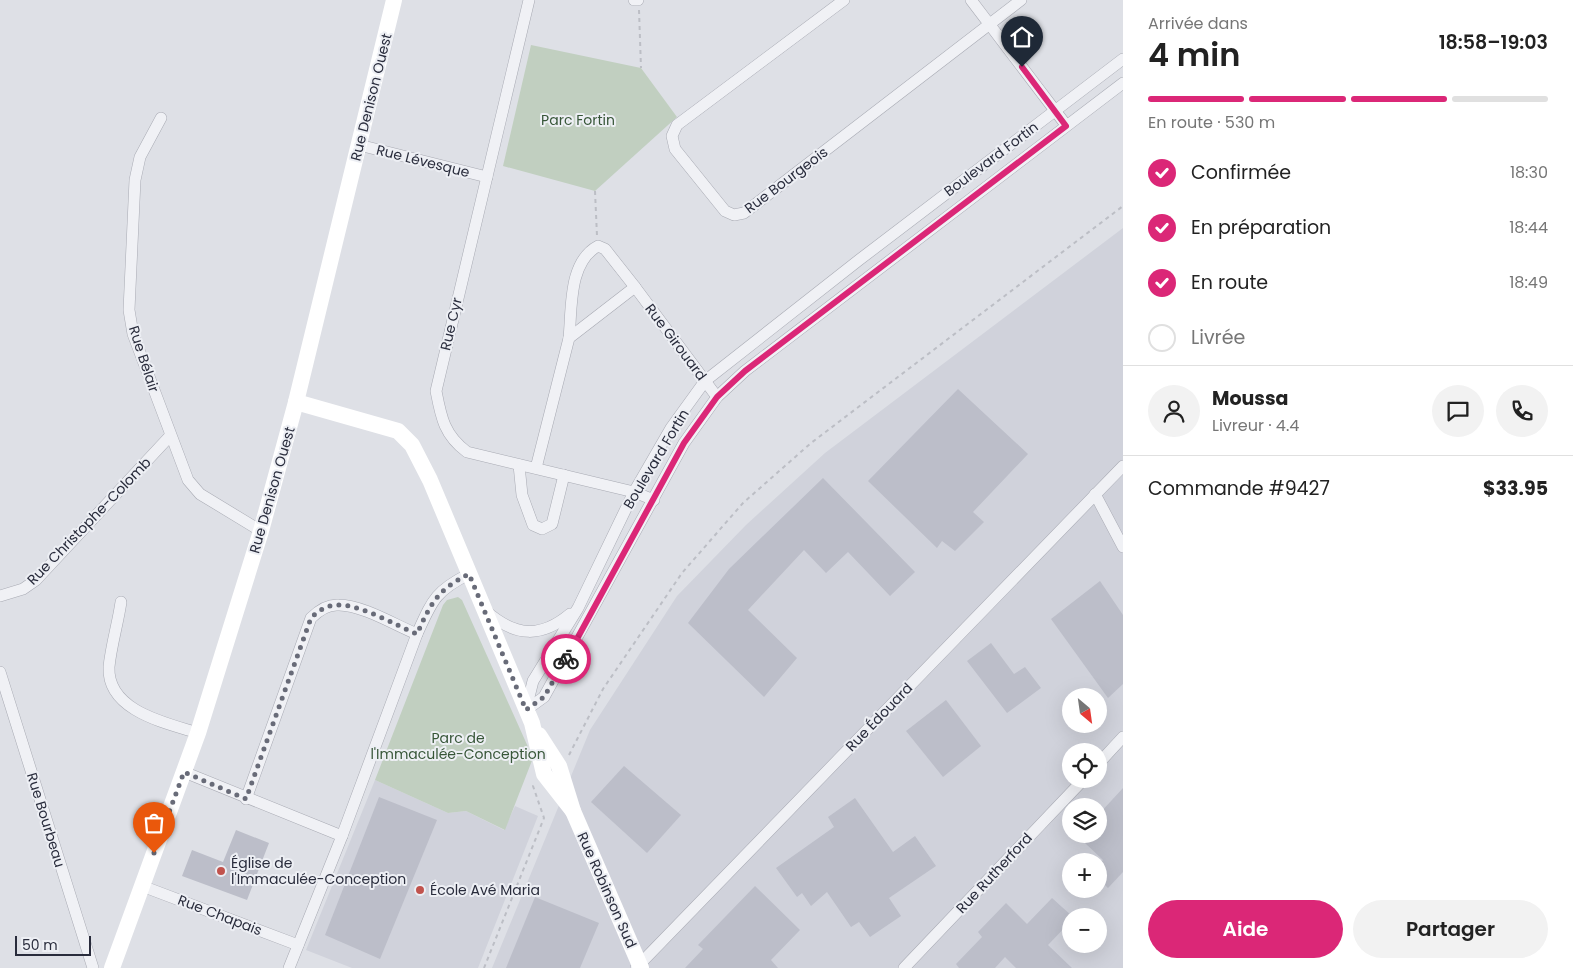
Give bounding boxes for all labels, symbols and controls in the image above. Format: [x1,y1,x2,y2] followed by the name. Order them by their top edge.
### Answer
[1148,12,1248,35] text: Arrivée dans
[1001,16,1043,67] pin
[1008,23,1036,51] icon: home
[1439,29,1548,56] text: 18:58–19:03
[345,31,397,163] street label: Rue Denison Ouest
[1148,32,1240,77] text: 4 min
[541,110,615,130] park label: Parc Fortin
[1148,111,1275,134] text: En route · 530 m
[940,117,1042,201] street label: Boulevard Fortin
[374,140,472,182] street label: Rue Lévesque
[740,142,832,218] street label: Rue Bourgeois
[1148,159,1176,187] icon: check
[1191,159,1291,186] text: Confirmée
[1510,161,1548,184] text: 18:30
[1148,214,1176,242] icon: check
[1191,214,1331,241] text: En préparation
[1509,216,1548,239] text: 18:44
[1148,269,1176,297] icon: check
[1191,269,1268,296] text: En route
[1509,271,1548,294] text: 18:49
[435,296,467,352] street label: Rue Cyr
[640,299,712,385] street label: Rue Girouard
[124,323,164,395] street label: Rue Bélair
[1191,324,1245,351] text: Livrée
[1148,385,1200,437] button: person
[1212,385,1288,412] text: Moussa
[1432,385,1484,437] button: chat
[1496,385,1548,437] button: phone
[618,405,694,513] street label: Boulevard Fortin
[1212,414,1299,437] text: Livreur · 4.4
[244,424,300,556] street label: Rue Denison Ouest
[23,453,155,589] street label: Rue Christophe-Colomb
[1148,475,1330,502] text: Commande #9427
[1483,475,1548,502] text: $33.95
[541,634,591,684] courier
[552,645,580,673] icon: bike
[841,678,917,756] street label: Rue Édouard
[1062,688,1108,732] north arrow
[1062,688,1107,953] map controls
[370,728,546,764] park label: Parc de l'Immaculée-Conception
[1062,743,1107,788] button: locate
[22,770,70,870] street label: Rue Bourbeau
[1062,798,1107,843] button: layers
[133,802,175,853] pin
[140,809,168,837] icon: bag
[951,828,1037,918] street label: Rue Rutherford
[572,829,642,951] street label: Rue Robinson Sud
[231,853,406,889] place label: Église de l'Immaculée-Conception
[1062,853,1107,898] button: +
[215,865,227,877] marker: Église de l'Immaculée-Conception
[430,880,540,900] place label: École Avé Maria
[414,884,426,896] marker: École Avé Maria
[175,890,265,940] street label: Rue Chapais
[1148,900,1343,958] button: Aide
[1353,900,1548,958] button: Partager
[1062,908,1107,953] button: −
[15,933,91,956] scale bar
[22,935,58,955] text: 50 m

